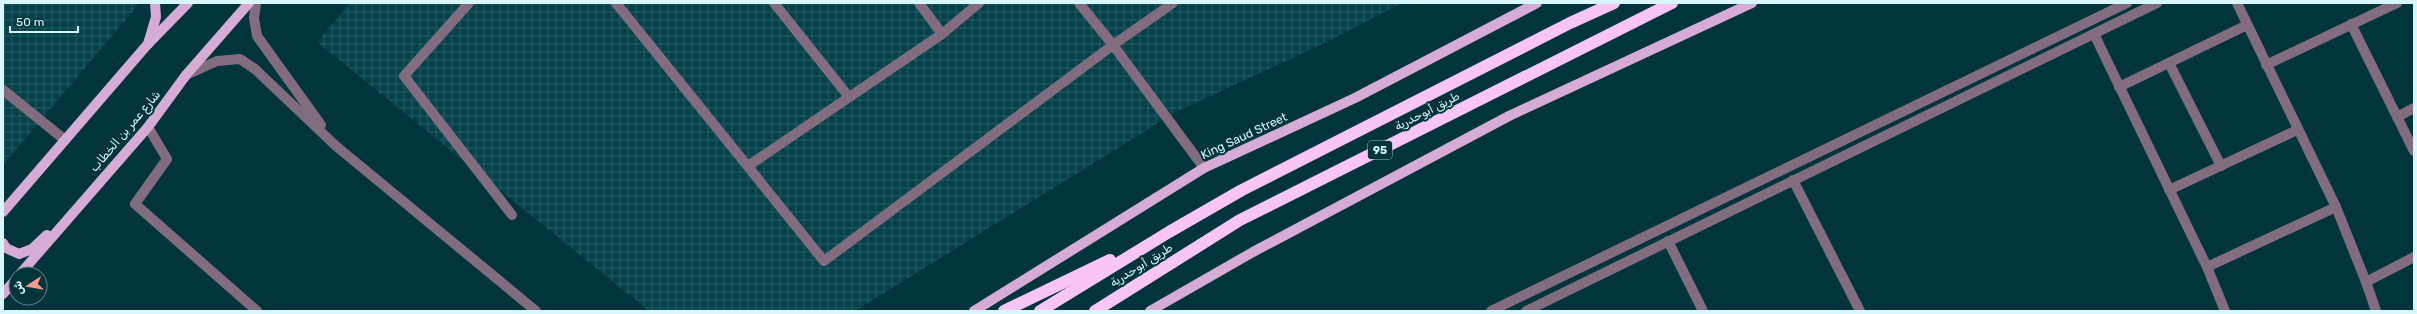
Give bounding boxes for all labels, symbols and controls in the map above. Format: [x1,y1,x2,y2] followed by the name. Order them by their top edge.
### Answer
[10,8,78,34] scale bar
[16,15,44,29] text: 50 m
[87,87,165,176] street label: شارع عمر بن الخطاب
[1392,89,1462,134] street label: طريق أبوحدرية
[1199,110,1290,162] street label: King Saud Street
[1368,141,1392,159] road number: 95
[1107,240,1175,291] street label: طريق أبوحدرية
[8,266,48,306] north arrow
[11,280,27,296] text: ش

